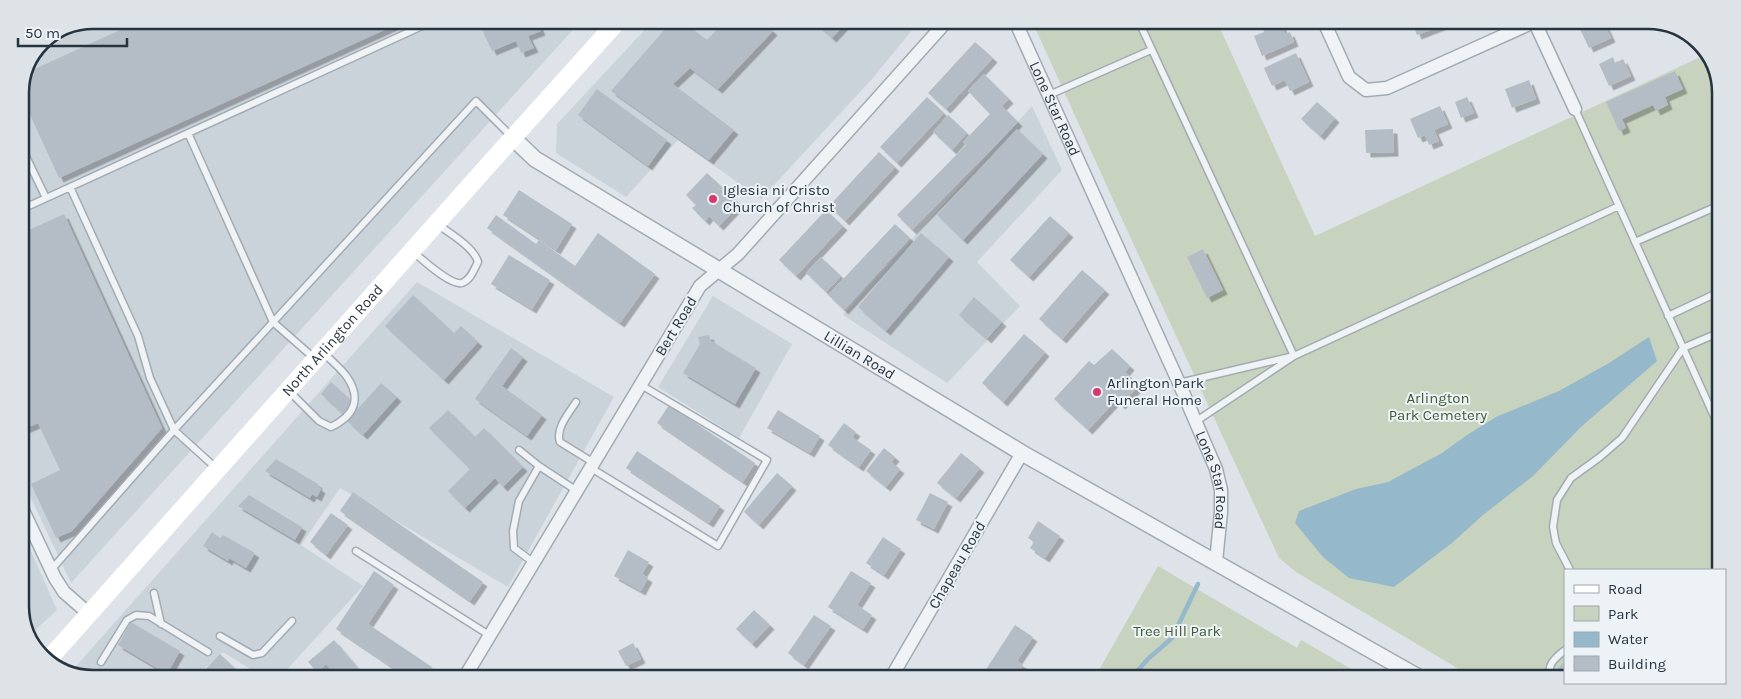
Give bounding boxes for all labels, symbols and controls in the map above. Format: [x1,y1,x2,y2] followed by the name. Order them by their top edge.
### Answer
[18,15,126,47] scale bar
[25,24,60,42] text: 50 m
[1026,58,1084,159] street label: Lone Star Road
[723,181,835,216] place label: Iglesia ni Cristo Church of Christ
[707,193,719,205] marker: Iglesia ni Cristo Church of Christ
[278,281,387,400] street label: North Arlington Road
[651,293,701,359] street label: Bert Road
[821,327,898,383] street label: Lillian Road
[1107,374,1204,409] place label: Arlington Park Funeral Home
[1091,386,1103,398] marker: Arlington Park Funeral Home
[1389,389,1487,424] park label: Arlington Park Cemetery
[1192,428,1230,530] street label: Lone Star Road
[925,518,989,612] street label: Chapeau Road
[1564,569,1726,684] legend
[1608,580,1643,598] text: Road
[1608,605,1638,623] text: Park
[1133,622,1221,640] park label: Tree Hill Park
[1608,630,1649,648] text: Water
[1608,655,1666,673] text: Building

